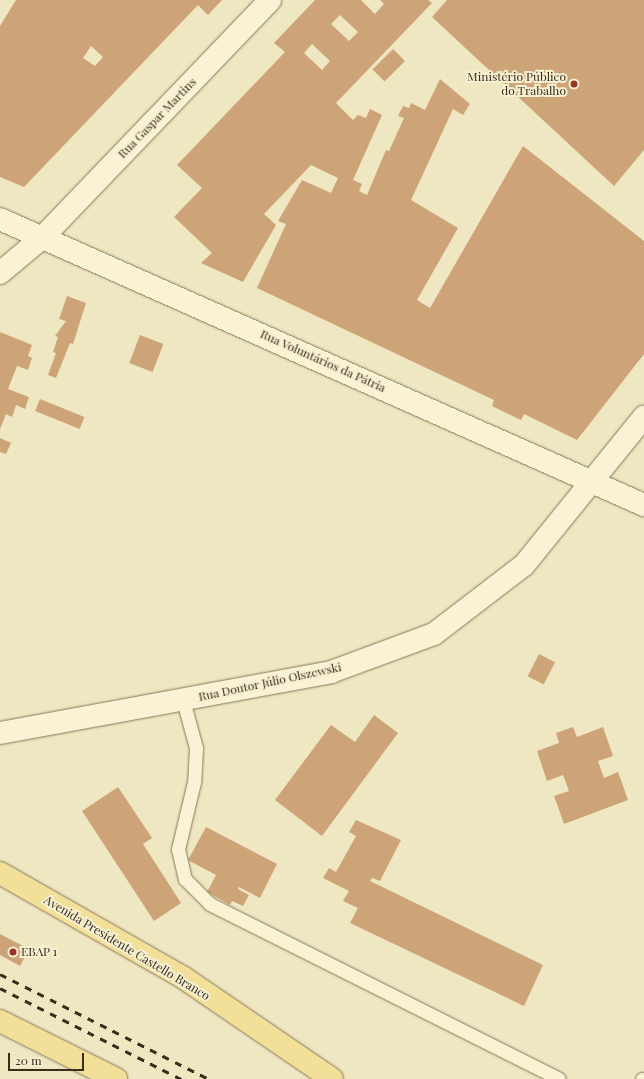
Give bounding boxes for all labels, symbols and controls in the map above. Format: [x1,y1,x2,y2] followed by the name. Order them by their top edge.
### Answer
[467,70,566,98] place label: Ministério Público do Trabalho
[115,75,199,161] street label: Rua Gaspar Martins
[569,79,579,89] marker: Ministério Público do Trabalho
[258,327,388,395] street label: Rua Voluntários da Pátria
[197,660,343,704] street label: Rua Doutor Júlio Olszewski
[41,893,213,1003] street label: Avenida Presidente Castello Branco
[21,945,57,959] place label: EBAP 1
[8,947,18,957] marker: EBAP 1
[10,1045,86,1071] scale bar
[15,1052,42,1068] text: 20 m

